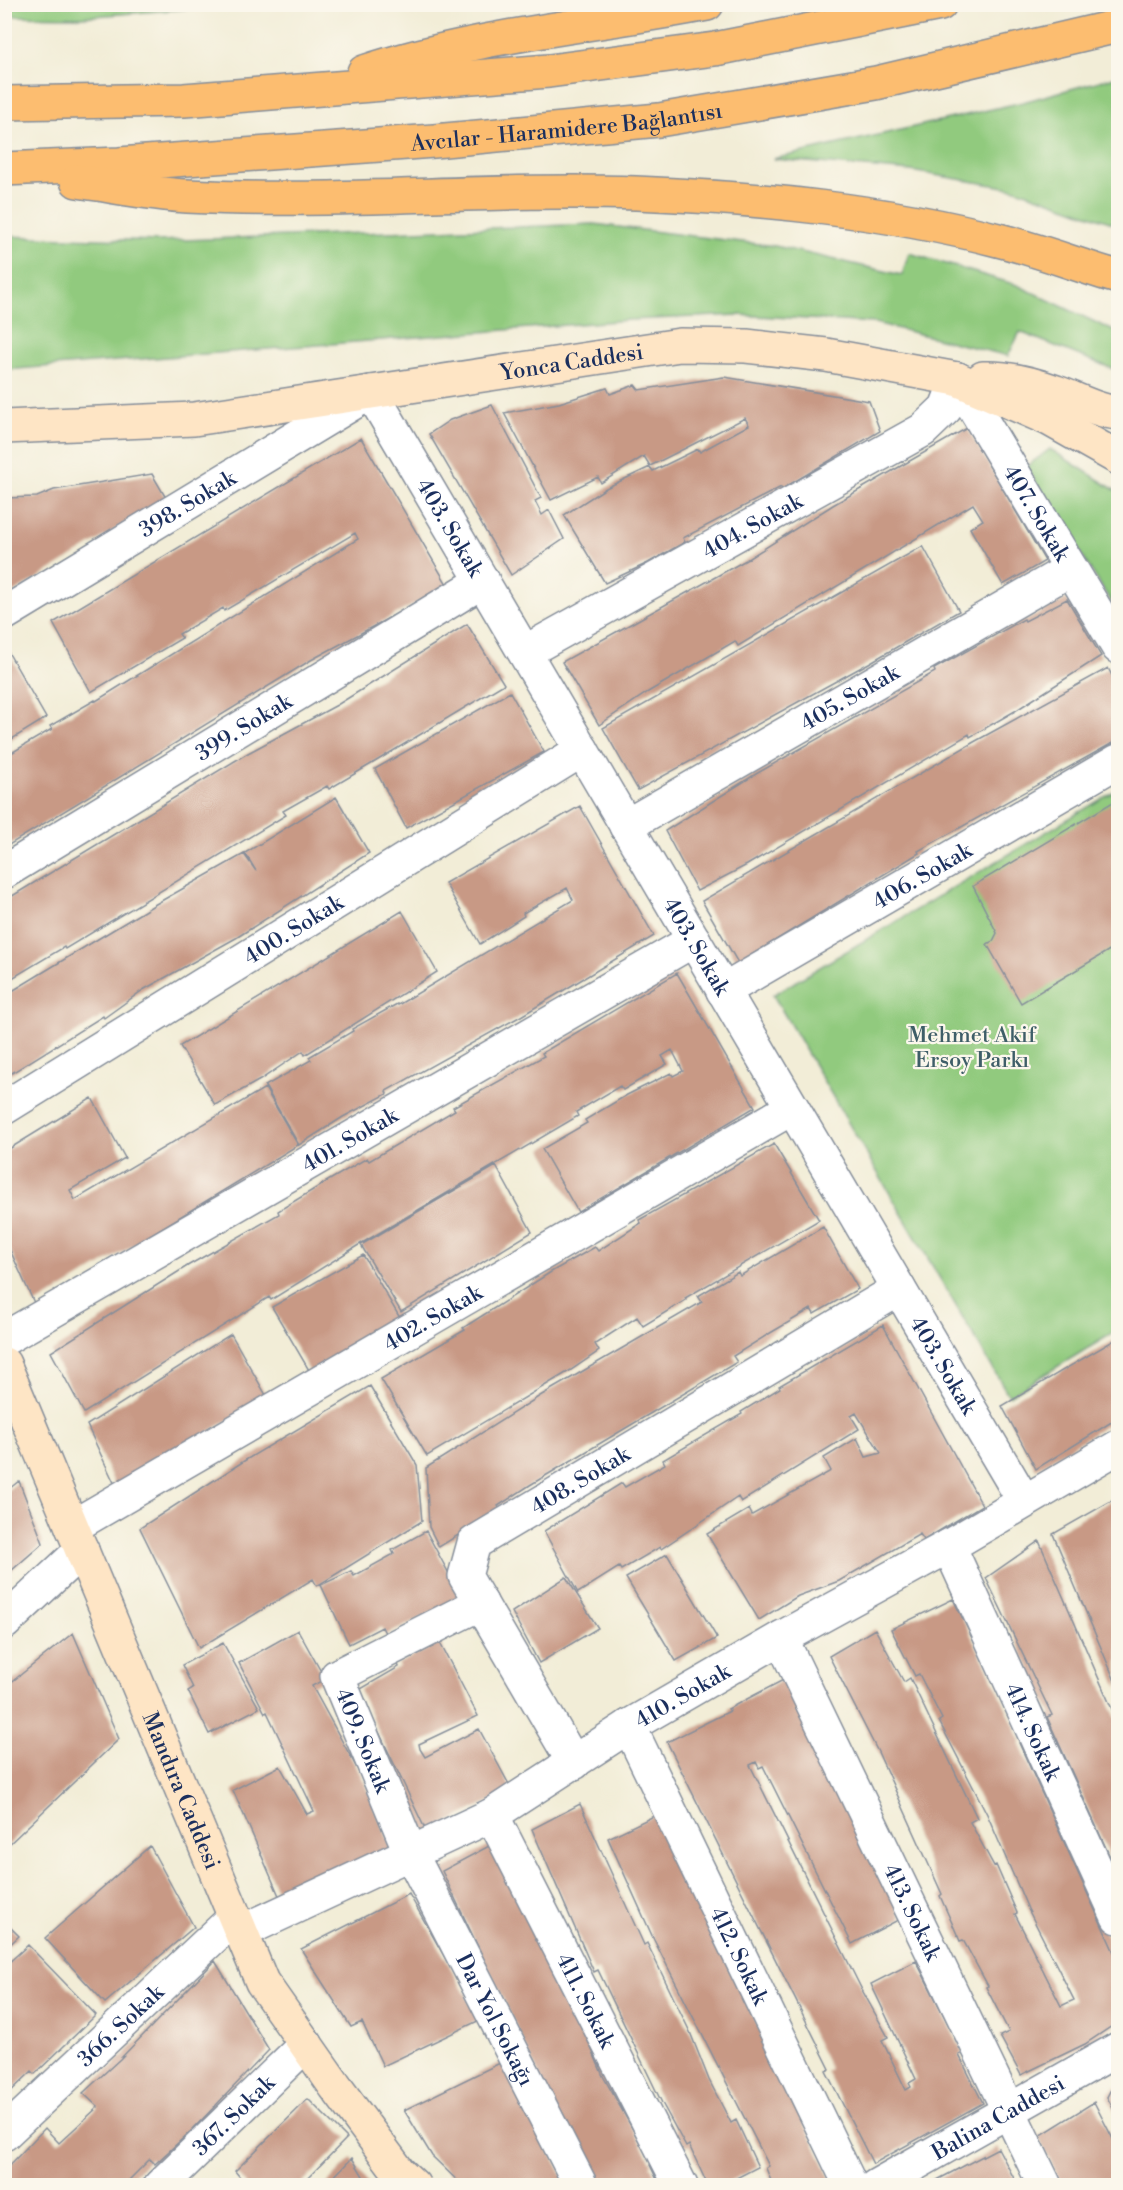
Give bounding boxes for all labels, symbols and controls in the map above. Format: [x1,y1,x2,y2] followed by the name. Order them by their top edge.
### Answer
[409,97,724,158] street label: Avcılar - Haramidere Bağlantısı
[497,339,645,387] street label: Yonca Caddesi
[997,461,1076,568] street label: 407. Sokak
[135,464,243,544] street label: 398. Sokak
[410,474,490,583] street label: 403. Sokak
[698,487,809,565] street label: 404. Sokak
[796,659,906,737] street label: 405. Sokak
[191,687,299,768] street label: 399. Sokak
[868,836,978,916] street label: 406. Sokak
[239,889,350,971] street label: 400. Sokak
[657,893,736,1002] street label: 403. Sokak
[908,1022,1037,1074] park label: Mehmet Akif Ersoy Parkı
[297,1102,404,1179] street label: 401. Sokak
[379,1279,488,1358] street label: 402. Sokak
[903,1312,983,1421] street label: 403. Sokak
[526,1440,636,1521] street label: 408. Sokak
[631,1657,737,1735] street label: 410. Sokak
[998,1679,1067,1787] street label: 414. Sokak
[329,1685,397,1798] street label: 409. Sokak
[136,1708,225,1874] street label: Mandıra Caddesi
[877,1860,947,1967] street label: 413. Sokak
[704,1903,774,2011] street label: 412. Sokak
[449,1949,540,2091] street label: Dar Yol Sokağı
[550,1949,621,2054] street label: 411. Sokak
[72,1978,171,2073] street label: 366. Sokak
[187,2069,282,2162] street label: 367. Sokak
[926,2070,1070,2167] street label: Balina Caddesi

